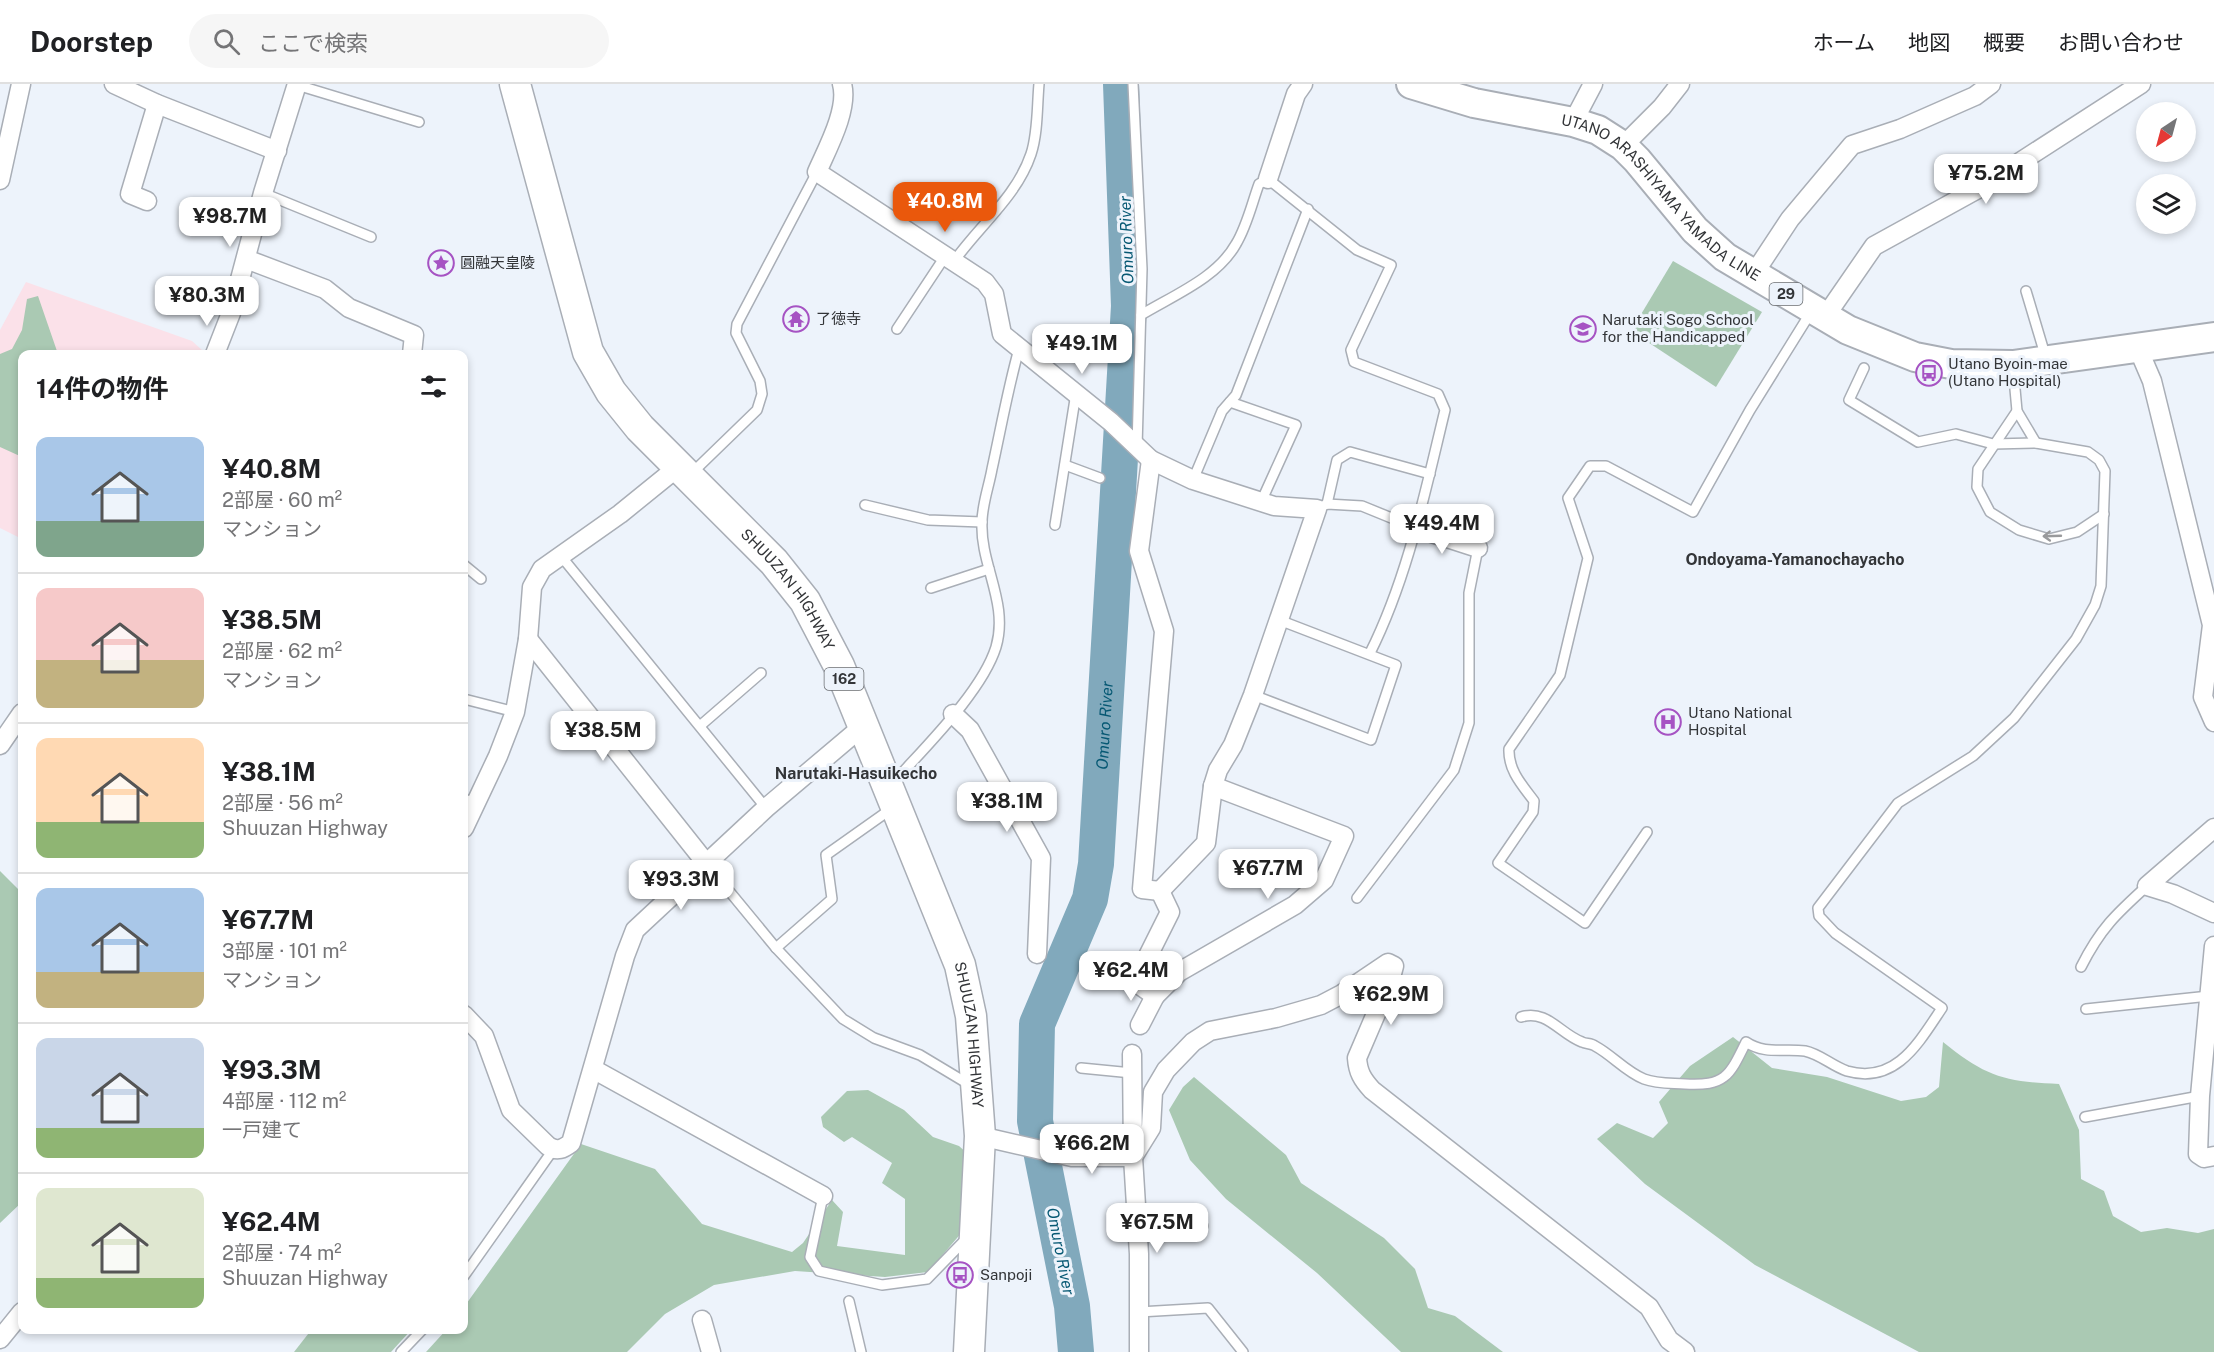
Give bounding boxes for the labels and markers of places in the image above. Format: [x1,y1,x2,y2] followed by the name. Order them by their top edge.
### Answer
[1937,154,2035,205] pin: ¥75.2M
[896,182,994,233] pin: ¥40.8M
[181,197,279,248] pin: ¥98.7M
[426,248,456,278] place icon: 圓融天皇陵
[460,254,535,271] place label: 圓融天皇陵
[158,276,256,327] pin: ¥80.3M
[781,304,811,334] temple icon: 了徳寺
[816,310,861,327] place label: 了徳寺
[1602,311,1754,345] place label: Narutaki Sogo School for the Handicapped
[1568,314,1598,344] school or university icon: Narutaki Sogo School for the Handicapped
[1033,324,1131,375] pin: ¥49.1M
[1948,355,2068,389] place label: Utano Byoin-mae (Utano Hospital)
[1914,358,1944,388] bus stop icon: Utano Byoin-mae (Utano Hospital)
[1393,504,1491,555] pin: ¥49.4M
[1688,704,1792,738] place label: Utano National Hospital
[1653,707,1683,737] hospital icon: Utano National Hospital
[554,711,652,762] pin: ¥38.5M
[958,782,1056,833] pin: ¥38.1M
[1219,849,1317,900] pin: ¥67.7M
[632,860,730,911] pin: ¥93.3M
[1082,951,1180,1002] pin: ¥62.4M
[1342,975,1440,1026] pin: ¥62.9M
[1043,1124,1141,1175] pin: ¥66.2M
[1108,1203,1206,1254] pin: ¥67.5M
[945,1260,975,1290] bus stop icon: Sanpoji
[980,1266,1032,1283] place label: Sanpoji

